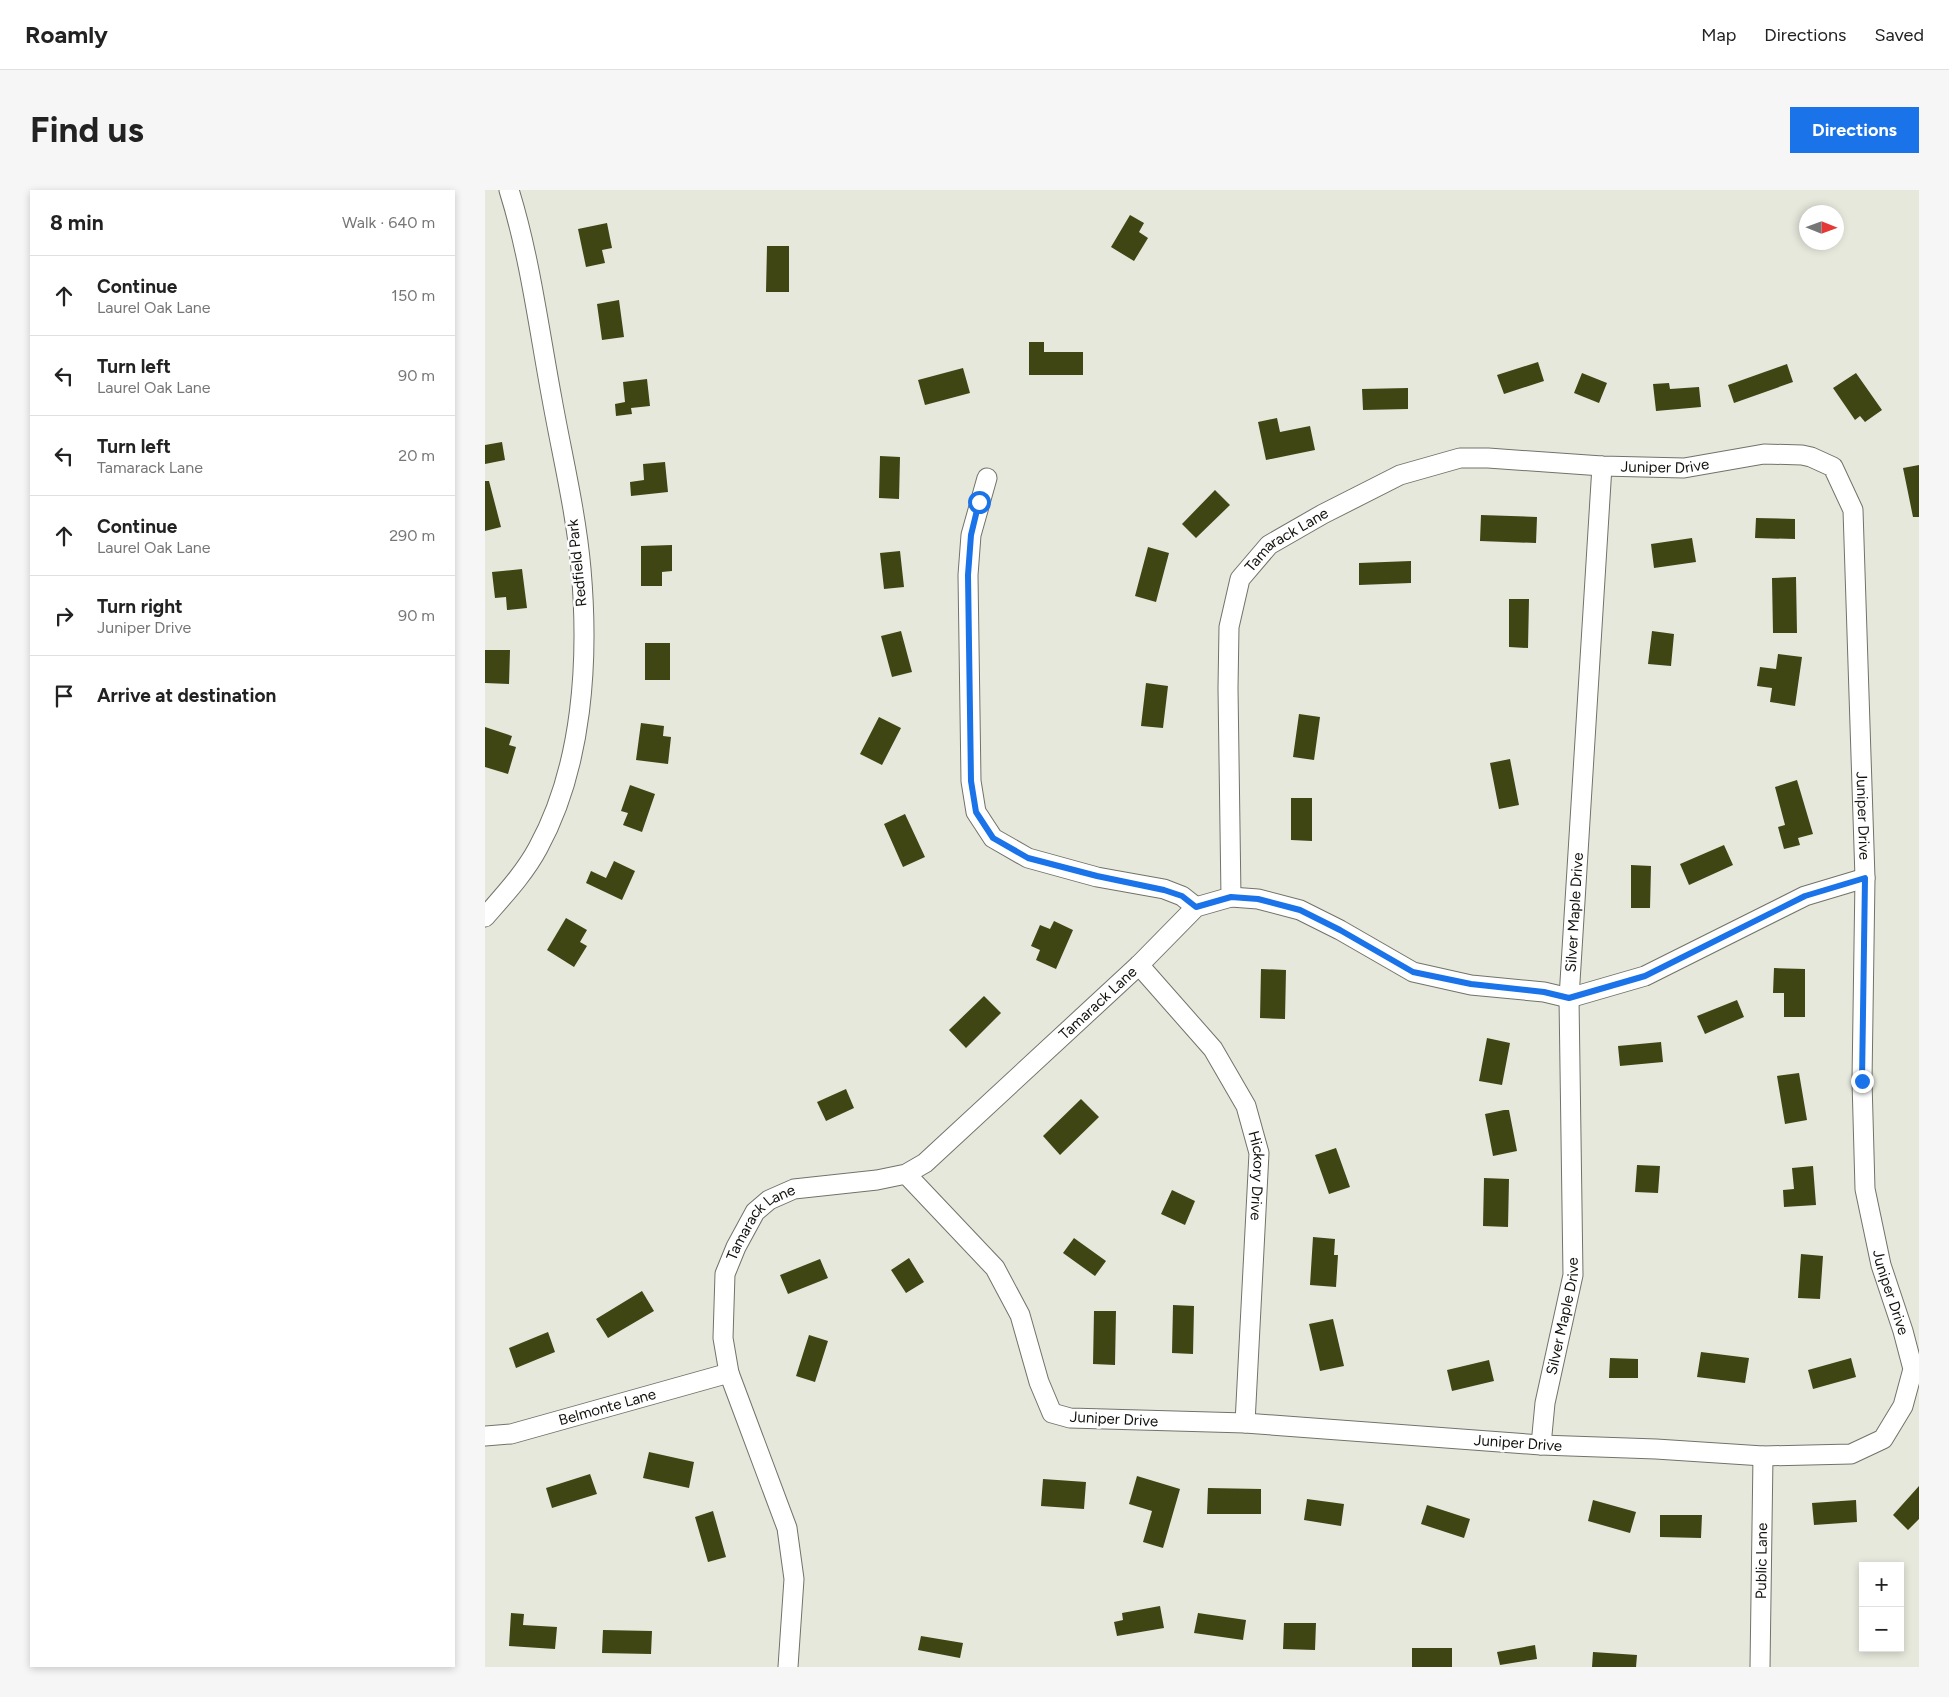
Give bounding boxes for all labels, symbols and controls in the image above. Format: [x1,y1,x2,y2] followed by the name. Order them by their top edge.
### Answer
[25,20,108,49] text: Roamly
[1701,24,1736,46] text: Map
[1764,24,1846,46] text: Directions
[1874,24,1924,46] text: Saved
[1790,107,1919,153] button: Directions
[30,109,144,151] text: Find us
[1799,205,1844,250] north arrow
[50,210,104,235] text: 8 min
[342,213,435,232] text: Walk · 640 m
[97,275,177,298] text: Continue
[50,282,78,310] icon: ahead
[391,286,435,305] text: 150 m
[97,298,210,317] text: Laurel Oak Lane
[97,355,171,378] text: Turn left
[50,362,78,390] icon: left
[398,366,435,385] text: 90 m
[97,378,210,397] text: Laurel Oak Lane
[97,435,171,458] text: Turn left
[50,442,78,470] icon: left
[398,446,435,465] text: 20 m
[1621,455,1710,477] street label: Juniper Drive
[97,458,203,477] text: Tamarack Lane
[968,491,991,514] route start
[1241,504,1331,575] street label: Tamarack Lane
[97,515,177,538] text: Continue
[563,518,591,608] street label: Redfield Park
[50,522,78,550] icon: ahead
[389,526,435,545] text: 290 m
[97,538,210,557] text: Laurel Oak Lane
[97,595,183,618] text: Turn right
[50,602,78,630] icon: right
[398,606,435,625] text: 90 m
[97,618,191,637] text: Juniper Drive
[50,682,78,710] icon: arrive
[97,684,276,707] text: Arrive at destination
[1853,771,1873,860] street label: Juniper Drive
[1562,852,1587,973] street label: Silver Maple Drive
[1055,963,1140,1043] street label: Tamarack Lane
[1851,1070,1874,1093] route end
[1244,1129,1268,1221] street label: Hickory Drive
[723,1181,798,1263] street label: Tamarack Lane
[1869,1248,1913,1337] street label: Juniper Drive
[1542,1257,1582,1377] street label: Silver Maple Drive
[557,1385,658,1429] street label: Belmonte Lane
[1069,1408,1159,1430] street label: Juniper Drive
[1473,1431,1563,1455] street label: Juniper Drive
[1752,1523,1771,1599] street label: Public Lane
[1859,1562,1904,1652] map controls
[1859,1562,1904,1607] button: +
[1859,1607,1904,1652] button: −

